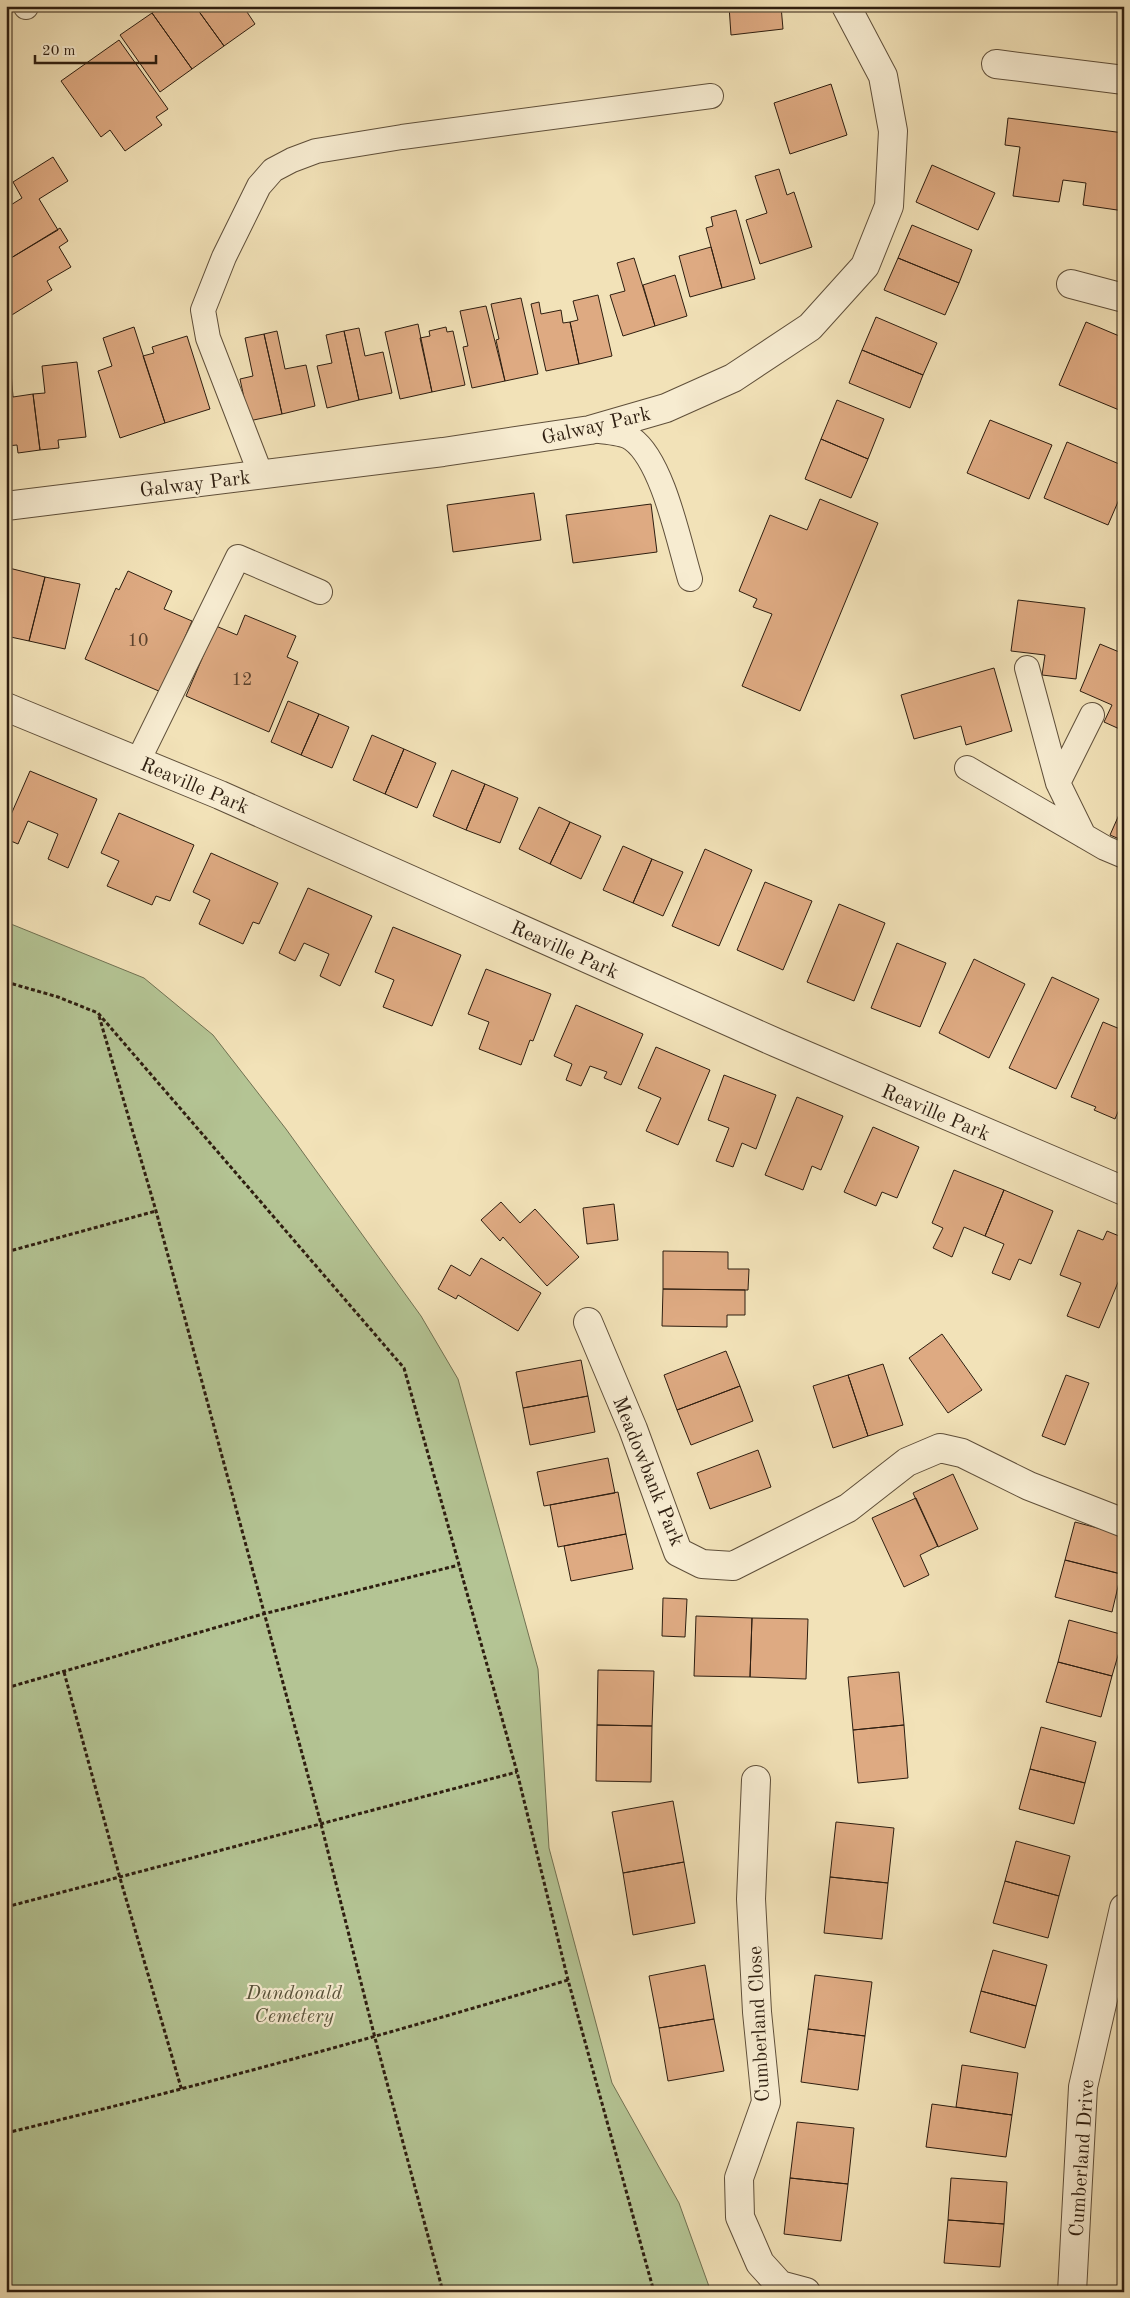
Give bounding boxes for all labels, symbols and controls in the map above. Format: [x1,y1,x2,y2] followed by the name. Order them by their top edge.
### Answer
[35,32,156,64] scale bar
[42,44,76,59] text: 20 m
[540,405,653,449] street label: Galway Park
[139,468,252,502] street label: Galway Park
[128,632,148,650] house number: 10
[232,671,252,689] house number: 12
[137,755,251,819] street label: Reaville Park
[507,918,621,983] street label: Reaville Park
[878,1082,992,1146] street label: Reaville Park
[608,1394,686,1549] street label: Meadowbank Park
[746,1945,774,2102] street label: Cumberland Close
[245,1984,343,2027] park label: Dundonald Cemetery
[1068,2079,1098,2238] street label: Cumberland Drive

